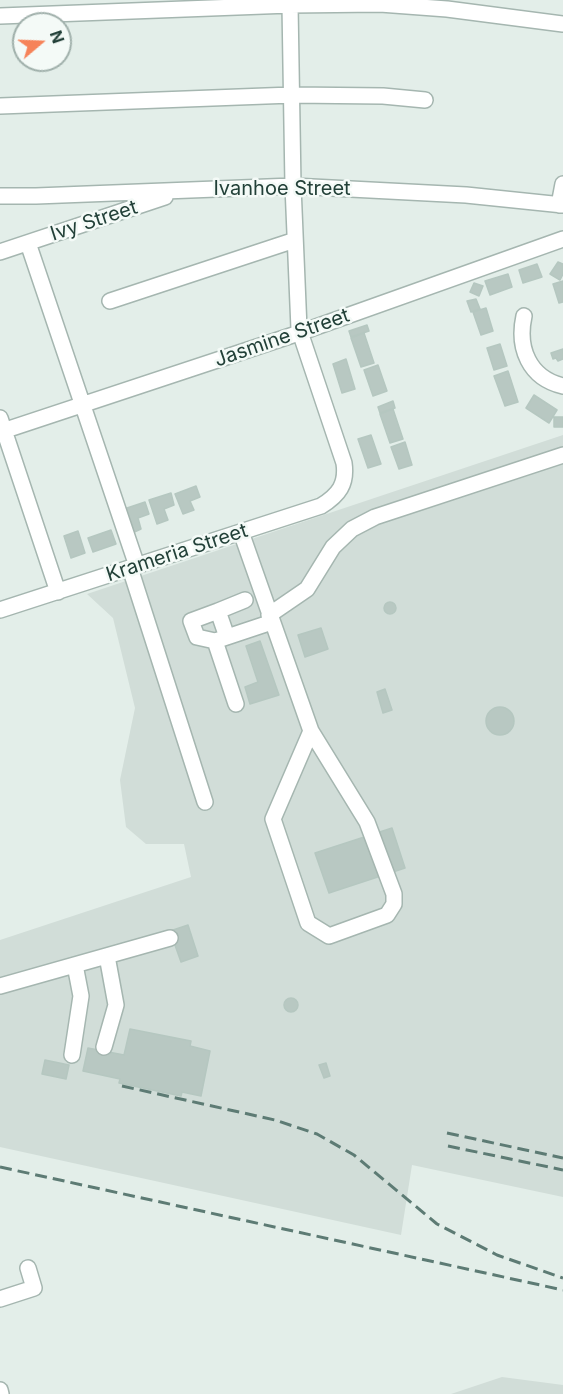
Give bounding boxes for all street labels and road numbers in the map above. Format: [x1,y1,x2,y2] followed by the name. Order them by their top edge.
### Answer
[213,177,351,201] street label: Ivanhoe Street
[47,196,141,246] street label: Ivy Street
[211,304,353,372] street label: Jasmine Street
[103,519,251,587] street label: Krameria Street

